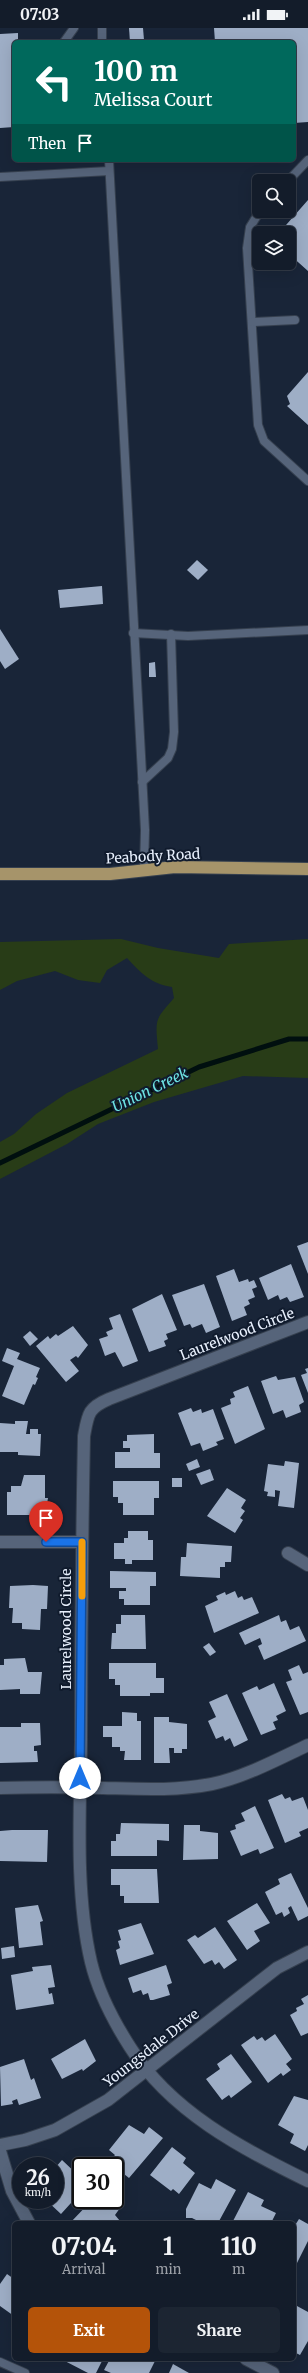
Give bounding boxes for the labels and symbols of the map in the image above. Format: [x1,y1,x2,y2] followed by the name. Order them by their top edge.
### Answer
[105,845,201,867] street label: Peabody Road
[109,1063,192,1116] water label: Union Creek
[177,1304,297,1364] street label: Laurelwood Circle
[29,1501,63,1542] pin
[57,1568,75,1690] street label: Laurelwood Circle
[59,1757,101,1799] position arrow
[99,2005,203,2092] street label: Youngsdale Drive
[72,2157,124,2209] speed limit sign: 30

